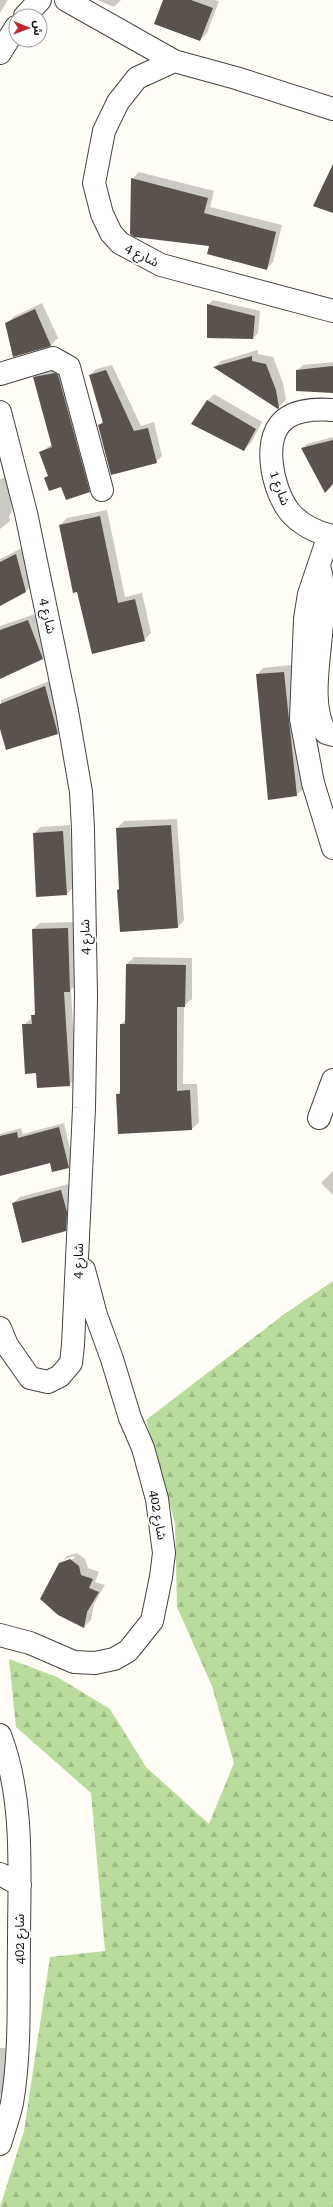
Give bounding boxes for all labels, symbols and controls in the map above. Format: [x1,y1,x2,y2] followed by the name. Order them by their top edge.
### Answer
[8,8,48,48] north arrow
[31,21,44,36] text: ش
[121,240,161,273] street label: شارع 4
[264,469,293,508] street label: شارع 1
[34,597,59,636] street label: شارع 4
[77,919,96,955] street label: شارع 4
[70,1243,89,1279] street label: شارع 4
[143,1489,170,1542] street label: شارع 402
[12,1914,30,1964] street label: شارع 402

